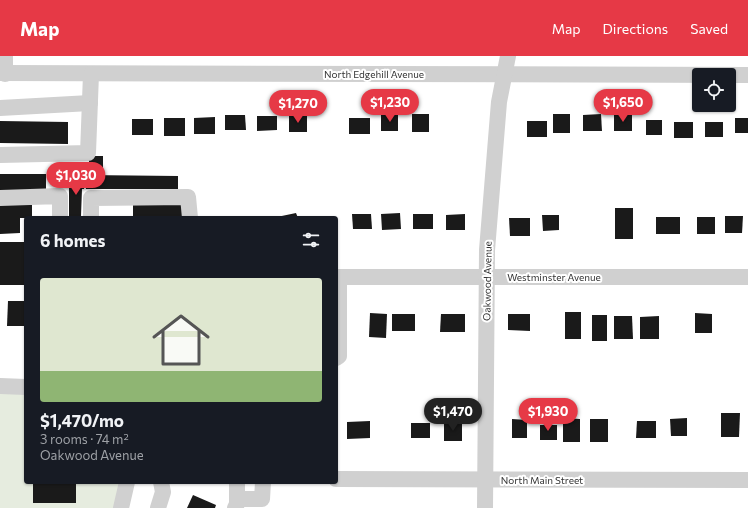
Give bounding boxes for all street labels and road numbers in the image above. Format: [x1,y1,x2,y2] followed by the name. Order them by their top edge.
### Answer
[324,68,424,80] street label: North Edgehill Avenue
[480,241,494,321] street label: Oakwood Avenue
[507,271,601,283] street label: Westminster Avenue
[501,474,583,486] street label: North Main Street

